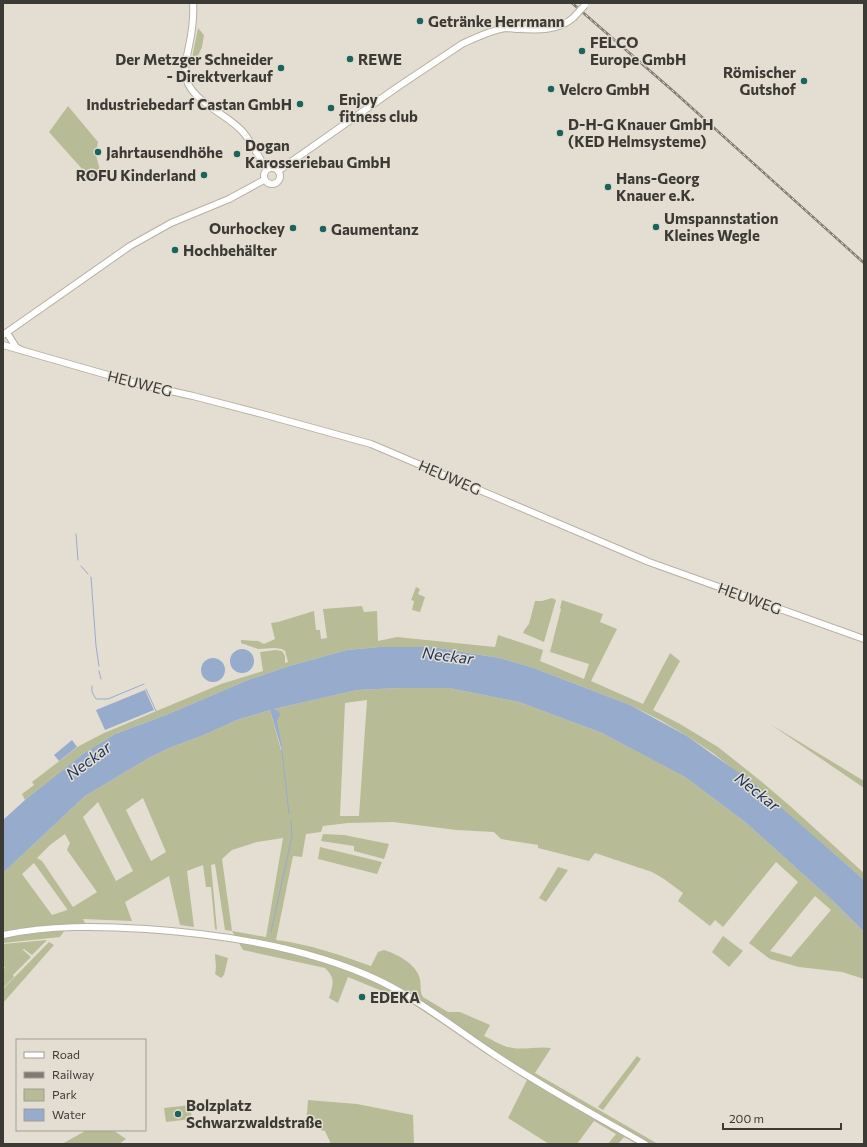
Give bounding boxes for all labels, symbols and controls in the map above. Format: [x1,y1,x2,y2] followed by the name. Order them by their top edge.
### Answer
[428,12,565,30] place label: Getränke Herrmann
[415,16,425,26] marker: Getränke Herrmann
[590,33,686,68] place label: FELCO Europe GmbH
[577,46,587,56] marker: FELCO Europe GmbH
[115,50,274,85] place label: Der Metzger Schneider - Direktverkauf
[358,50,402,68] place label: REWE
[345,54,355,64] marker: REWE
[276,63,286,73] marker: Der Metzger Schneider - Direktverkauf
[723,63,797,98] place label: Römischer Gutshof
[799,76,809,86] marker: Römischer Gutshof
[559,80,650,98] place label: Velcro GmbH
[546,84,556,94] marker: Velcro GmbH
[339,90,418,125] place label: Enjoy fitness club
[86,95,292,113] place label: Industriebedarf Castan GmbH
[295,99,305,109] marker: Industriebedarf Castan GmbH
[326,103,336,113] marker: Enjoy fitness club
[568,115,714,150] place label: D-H-G Knauer GmbH (KED Helmsysteme)
[555,128,565,138] marker: D-H-G Knauer GmbH (KED Helmsysteme)
[245,136,391,171] place label: Dogan Karosseriebau GmbH
[106,143,223,161] place label: Jahrtausendhöhe
[93,147,103,157] marker: Jahrtausendhöhe
[232,149,242,159] marker: Dogan Karosseriebau GmbH
[76,166,196,184] place label: ROFU Kinderland
[616,169,699,204] place label: Hans-Georg Knauer e.K.
[199,170,209,180] marker: ROFU Kinderland
[603,182,613,192] marker: Hans-Georg Knauer e.K.
[664,209,778,244] place label: Umspannstation Kleines Wegle
[209,219,286,237] place label: Ourhockey
[331,220,419,238] place label: Gaumentanz
[651,222,661,232] marker: Umspannstation Kleines Wegle
[288,223,298,233] marker: Ourhockey
[318,224,328,234] marker: Gaumentanz
[183,241,277,259] place label: Hochbehälter
[170,245,180,255] marker: Hochbehälter
[106,366,174,400] street label: HEUWEG
[416,456,484,498] street label: HEUWEG
[716,578,784,618] street label: HEUWEG
[421,642,475,668] water label: Neckar
[62,736,115,783] water label: Neckar
[732,768,785,815] water label: Neckar
[370,988,420,1006] place label: EDEKA
[357,992,367,1002] marker: EDEKA
[16,1039,146,1131] legend
[52,1047,80,1061] text: Road
[52,1067,94,1081] text: Railway
[52,1087,78,1101] text: Park
[186,1096,322,1131] place label: Bolzplatz Schwarzwaldstraße
[723,1105,841,1131] scale bar
[52,1107,86,1121] text: Water
[173,1109,183,1119] marker: Bolzplatz Schwarzwaldstraße
[729,1111,764,1125] text: 200 m

